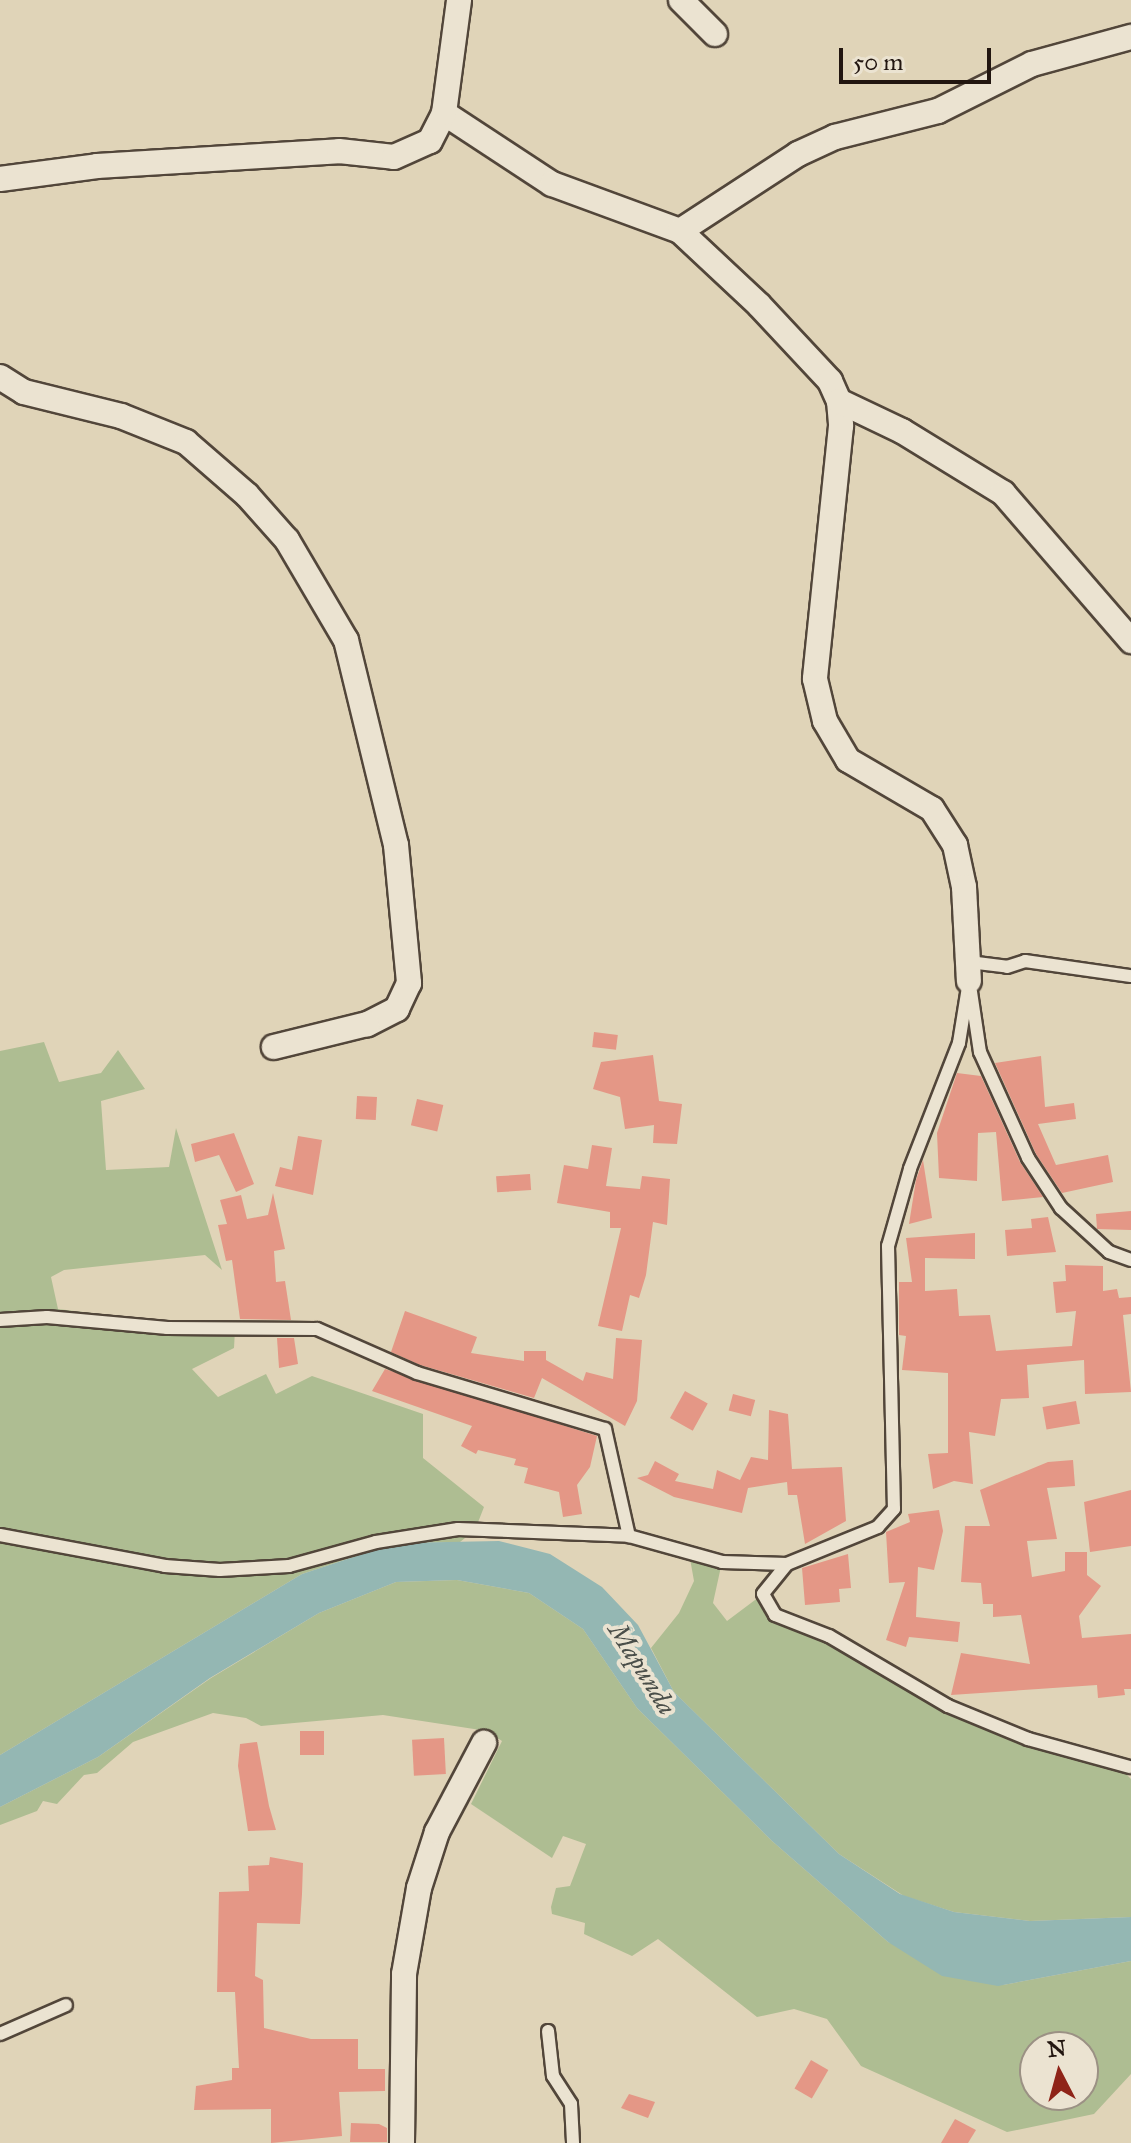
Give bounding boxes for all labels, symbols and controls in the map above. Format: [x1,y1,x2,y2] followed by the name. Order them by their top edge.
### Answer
[843,32,995,82] scale bar
[853,47,903,77] text: 50 m
[602,1617,682,1721] water label: Mapunda
[1019,2031,1099,2111] north arrow
[1046,2034,1067,2063] text: N

